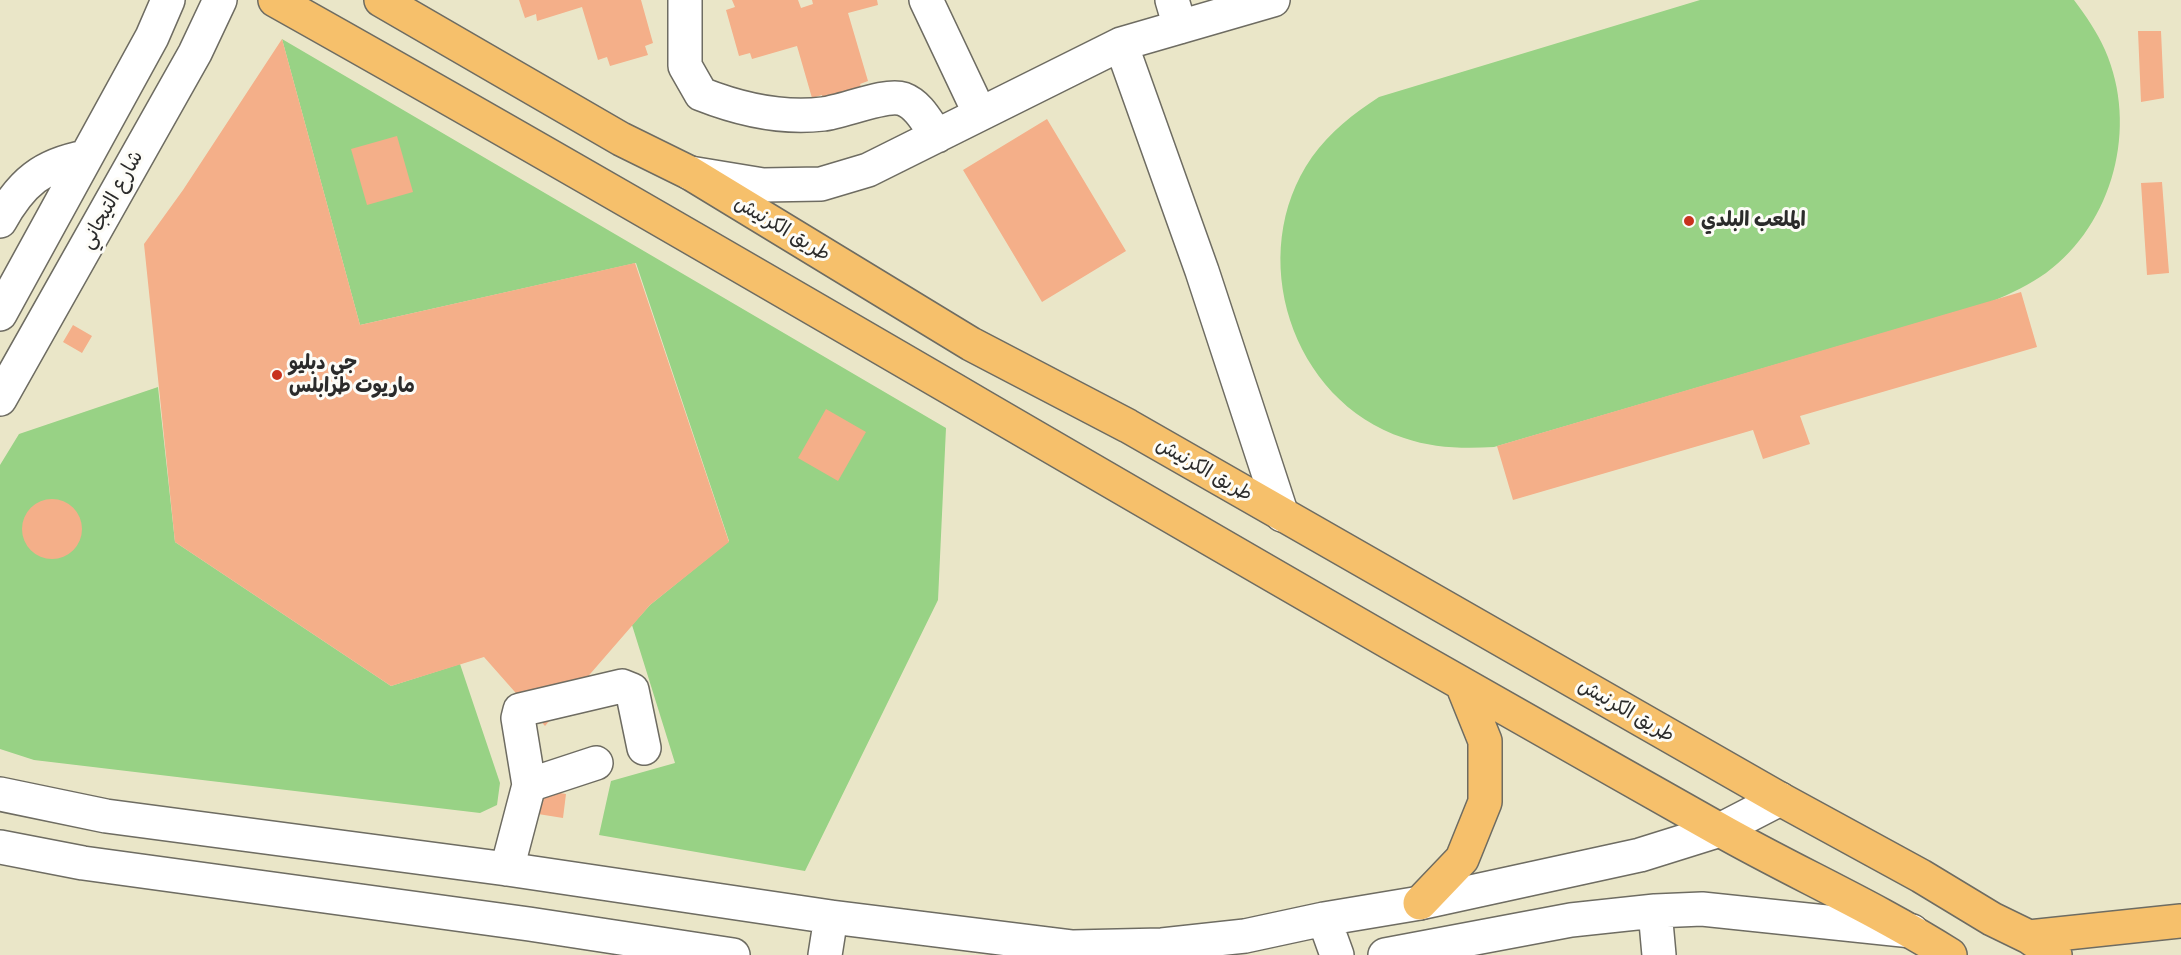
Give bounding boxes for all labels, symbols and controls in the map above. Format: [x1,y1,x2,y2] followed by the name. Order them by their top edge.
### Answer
[75,147,149,253] street label: شارع التيجاني
[730,191,834,267] street label: طريق الكرنيش
[1701,209,1806,233] place label: الملعب البلدي
[1682,214,1696,228] marker: الملعب البلدي
[289,352,415,399] place label: جي دبليو ماريوت طرابلس
[270,368,284,382] marker: جي دبليو ماريوت طرابلس
[1151,433,1257,507] street label: طريق الكرنيش
[1573,674,1679,748] street label: طريق الكرنيش

